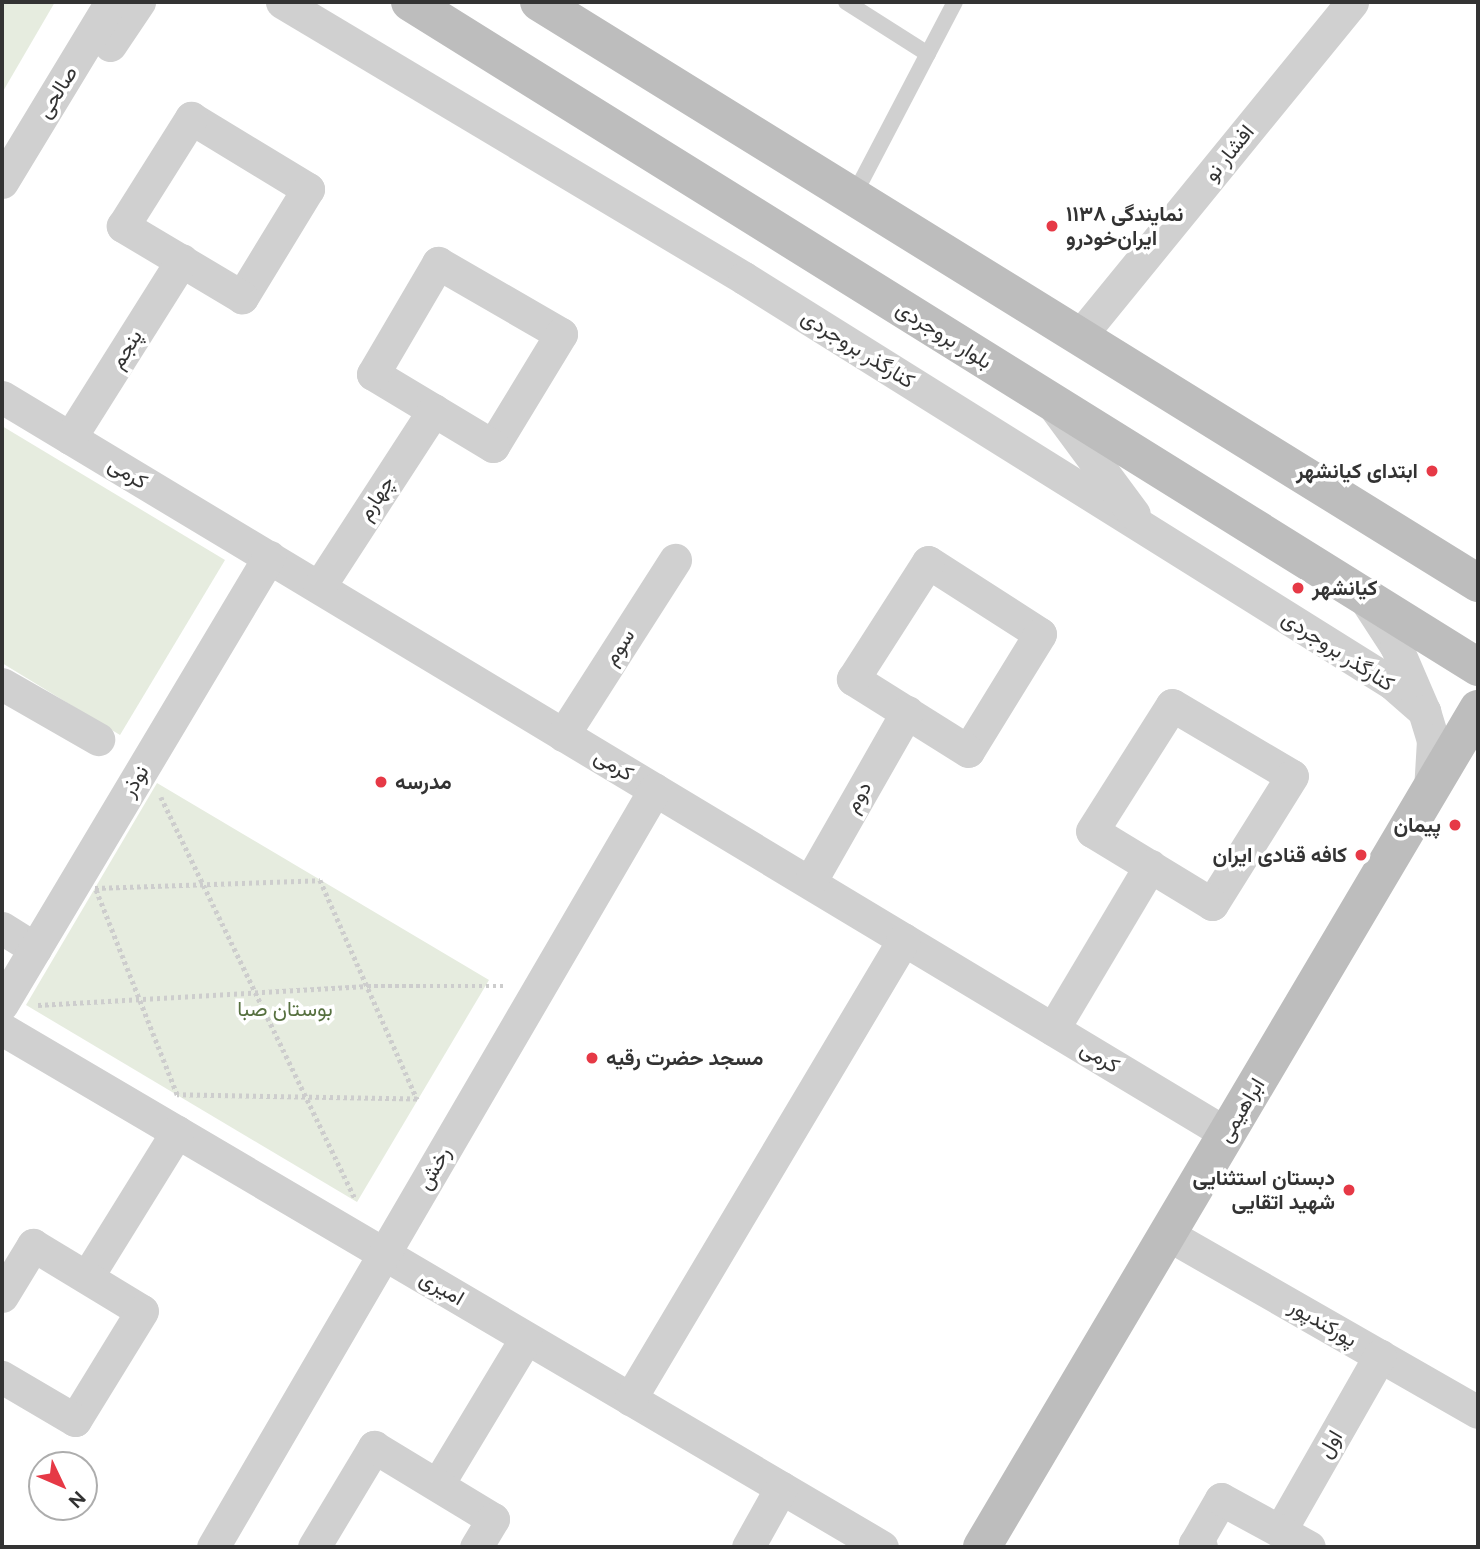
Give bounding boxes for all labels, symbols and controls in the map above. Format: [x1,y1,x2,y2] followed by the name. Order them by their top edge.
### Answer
[31,61,83,123] street label: صالحی
[1199,120,1259,186] street label: افشار نو
[1066,201,1183,251] place label: نمایندگی ۱۱۳۸ ایران‌خودرو
[1044,218,1060,234] marker: نمایندگی ۱۱۳۸ ایران‌خودرو
[891,296,997,374] street label: بلوار بروجردی
[797,304,919,394] street label: کنارگذر بروجردی
[104,325,148,373] street label: پنجم
[104,452,152,494] street label: کرمی
[1296,458,1418,484] place label: ابتدای کیانشهر
[1424,463,1440,479] marker: ابتدای کیانشهر
[352,471,400,525] street label: چهارم
[1312,575,1378,601] place label: کیانشهر
[1290,580,1306,596] marker: کیانشهر
[1277,605,1399,697] street label: کنارگذر بروجردی
[598,624,640,670] street label: سوم
[590,744,638,786] street label: کرمی
[116,761,154,801] street label: نوذر
[395,769,452,795] place label: مدرسه
[373,774,389,790] marker: مدرسه
[839,777,877,817] street label: دوم
[1393,812,1441,838] place label: پیمان
[1447,817,1463,833] marker: پیمان
[1213,842,1347,868] place label: کافه قنادی ایران
[1353,847,1369,863] marker: کافه قنادی ایران
[237,996,333,1022] park label: بوستان صبا
[1076,1036,1124,1078] street label: کرمی
[606,1045,763,1071] place label: مسجد حضرت رقیه
[584,1050,600,1066] marker: مسجد حضرت رقیه
[1212,1073,1270,1147] street label: ابراهیمی
[412,1142,456,1194] street label: رخش
[1192,1165,1335,1215] place label: دبستان استثنایی شهید اتقایی
[1341,1182,1357,1198] marker: دبستان استثنایی شهید اتقایی
[415,1265,469,1311] street label: امیری
[1285,1294,1361,1352] street label: پورکندپور
[1312,1426,1348,1462] street label: اول
[28,1451,98,1521] north arrow
[64,1486,90,1513] text: N

